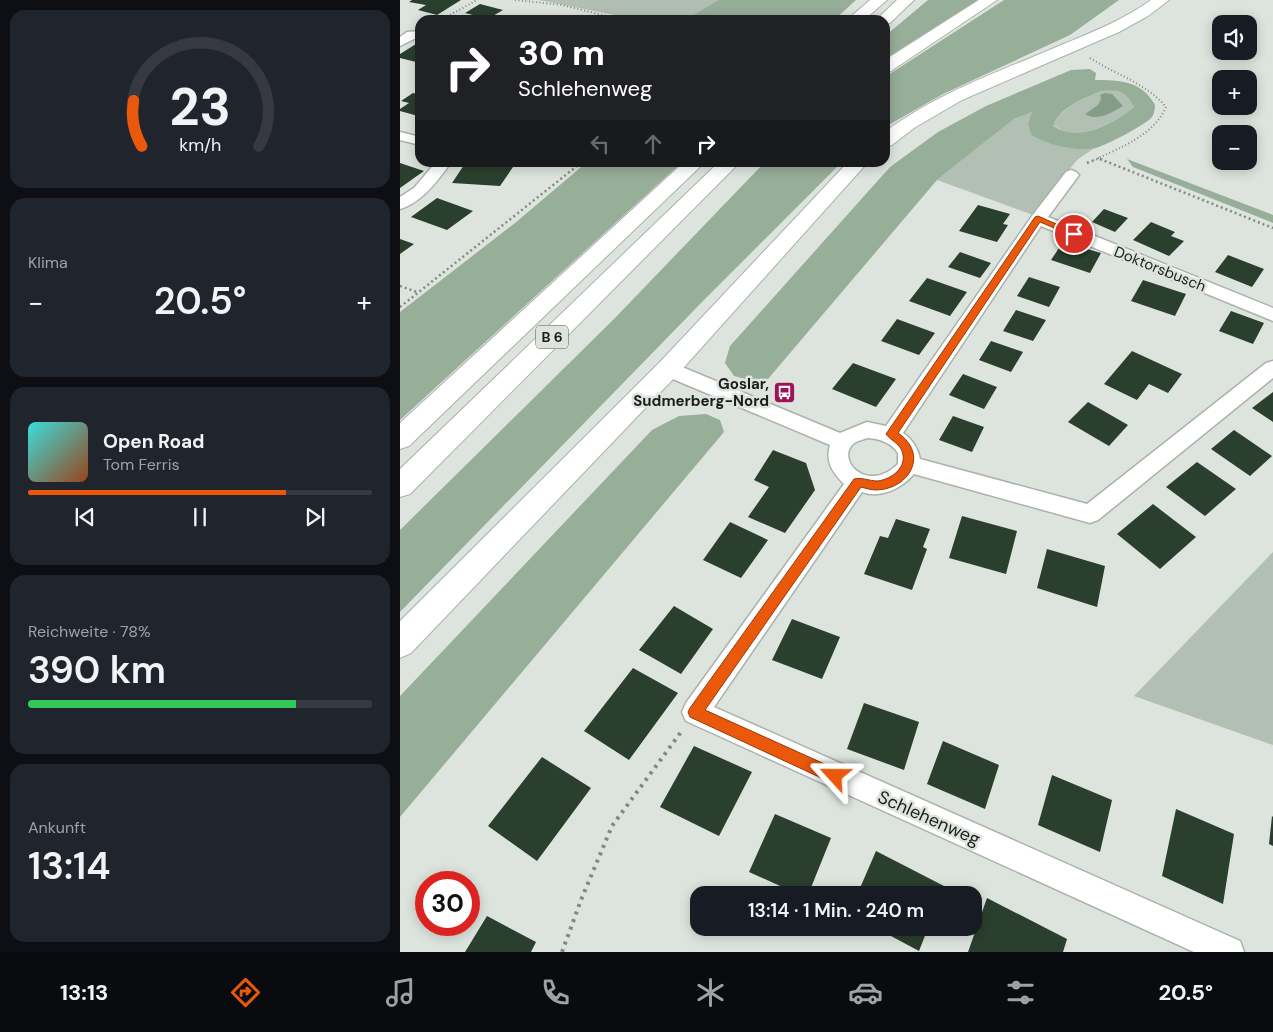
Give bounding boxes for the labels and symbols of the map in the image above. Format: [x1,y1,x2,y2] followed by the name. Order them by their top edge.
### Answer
[1053,213,1095,255] pin
[1111,242,1209,296] street label: Doktorsbusch
[536,326,568,348] road number: B 6
[633,374,769,411] place label: Goslar, Sudmerberg-Nord
[773,381,797,405] bus stop icon: Goslar, Sudmerberg-Nord
[808,749,860,801] position arrow
[874,785,984,851] street label: Schlehenweg
[415,871,480,936] speed limit sign: 30

